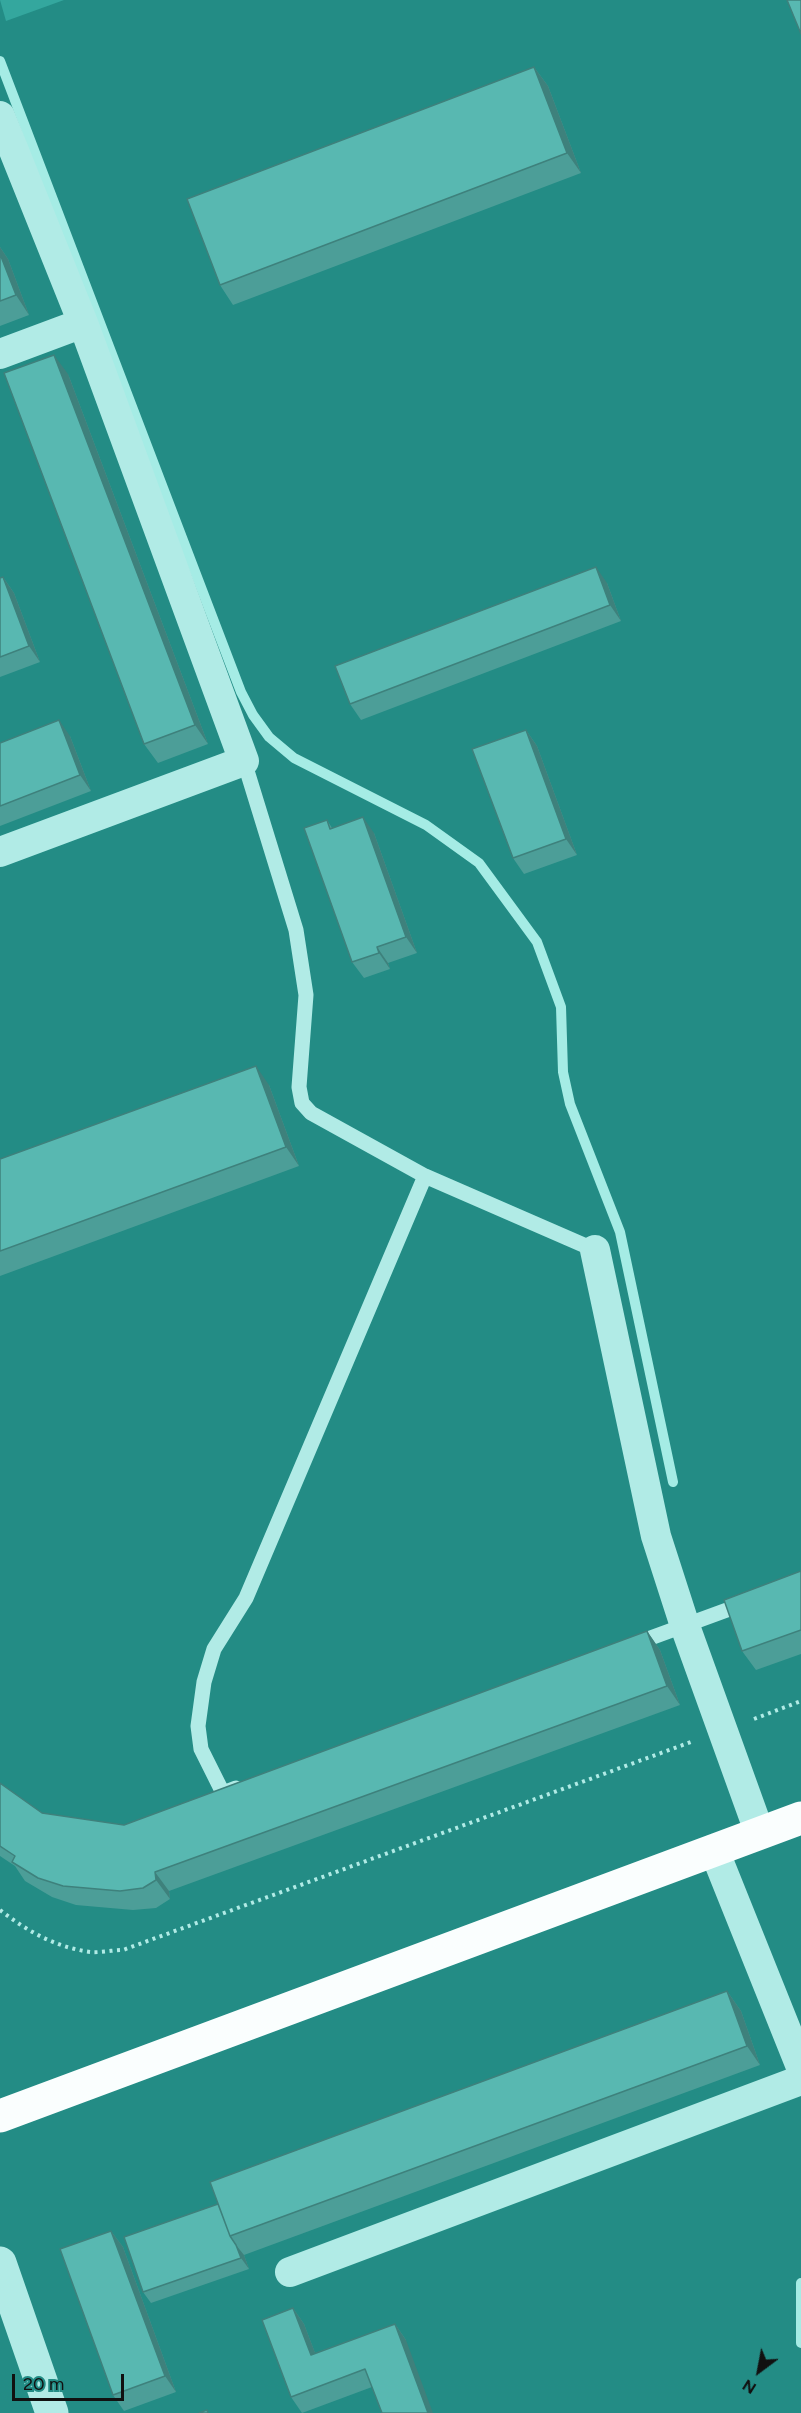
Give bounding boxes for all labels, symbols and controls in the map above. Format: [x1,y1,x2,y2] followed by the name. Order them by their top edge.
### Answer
[729,2341,789,2401] north arrow
[15,2362,128,2400] scale bar
[23,2373,64,2395] text: 20 m
[739,2375,759,2398] text: N

